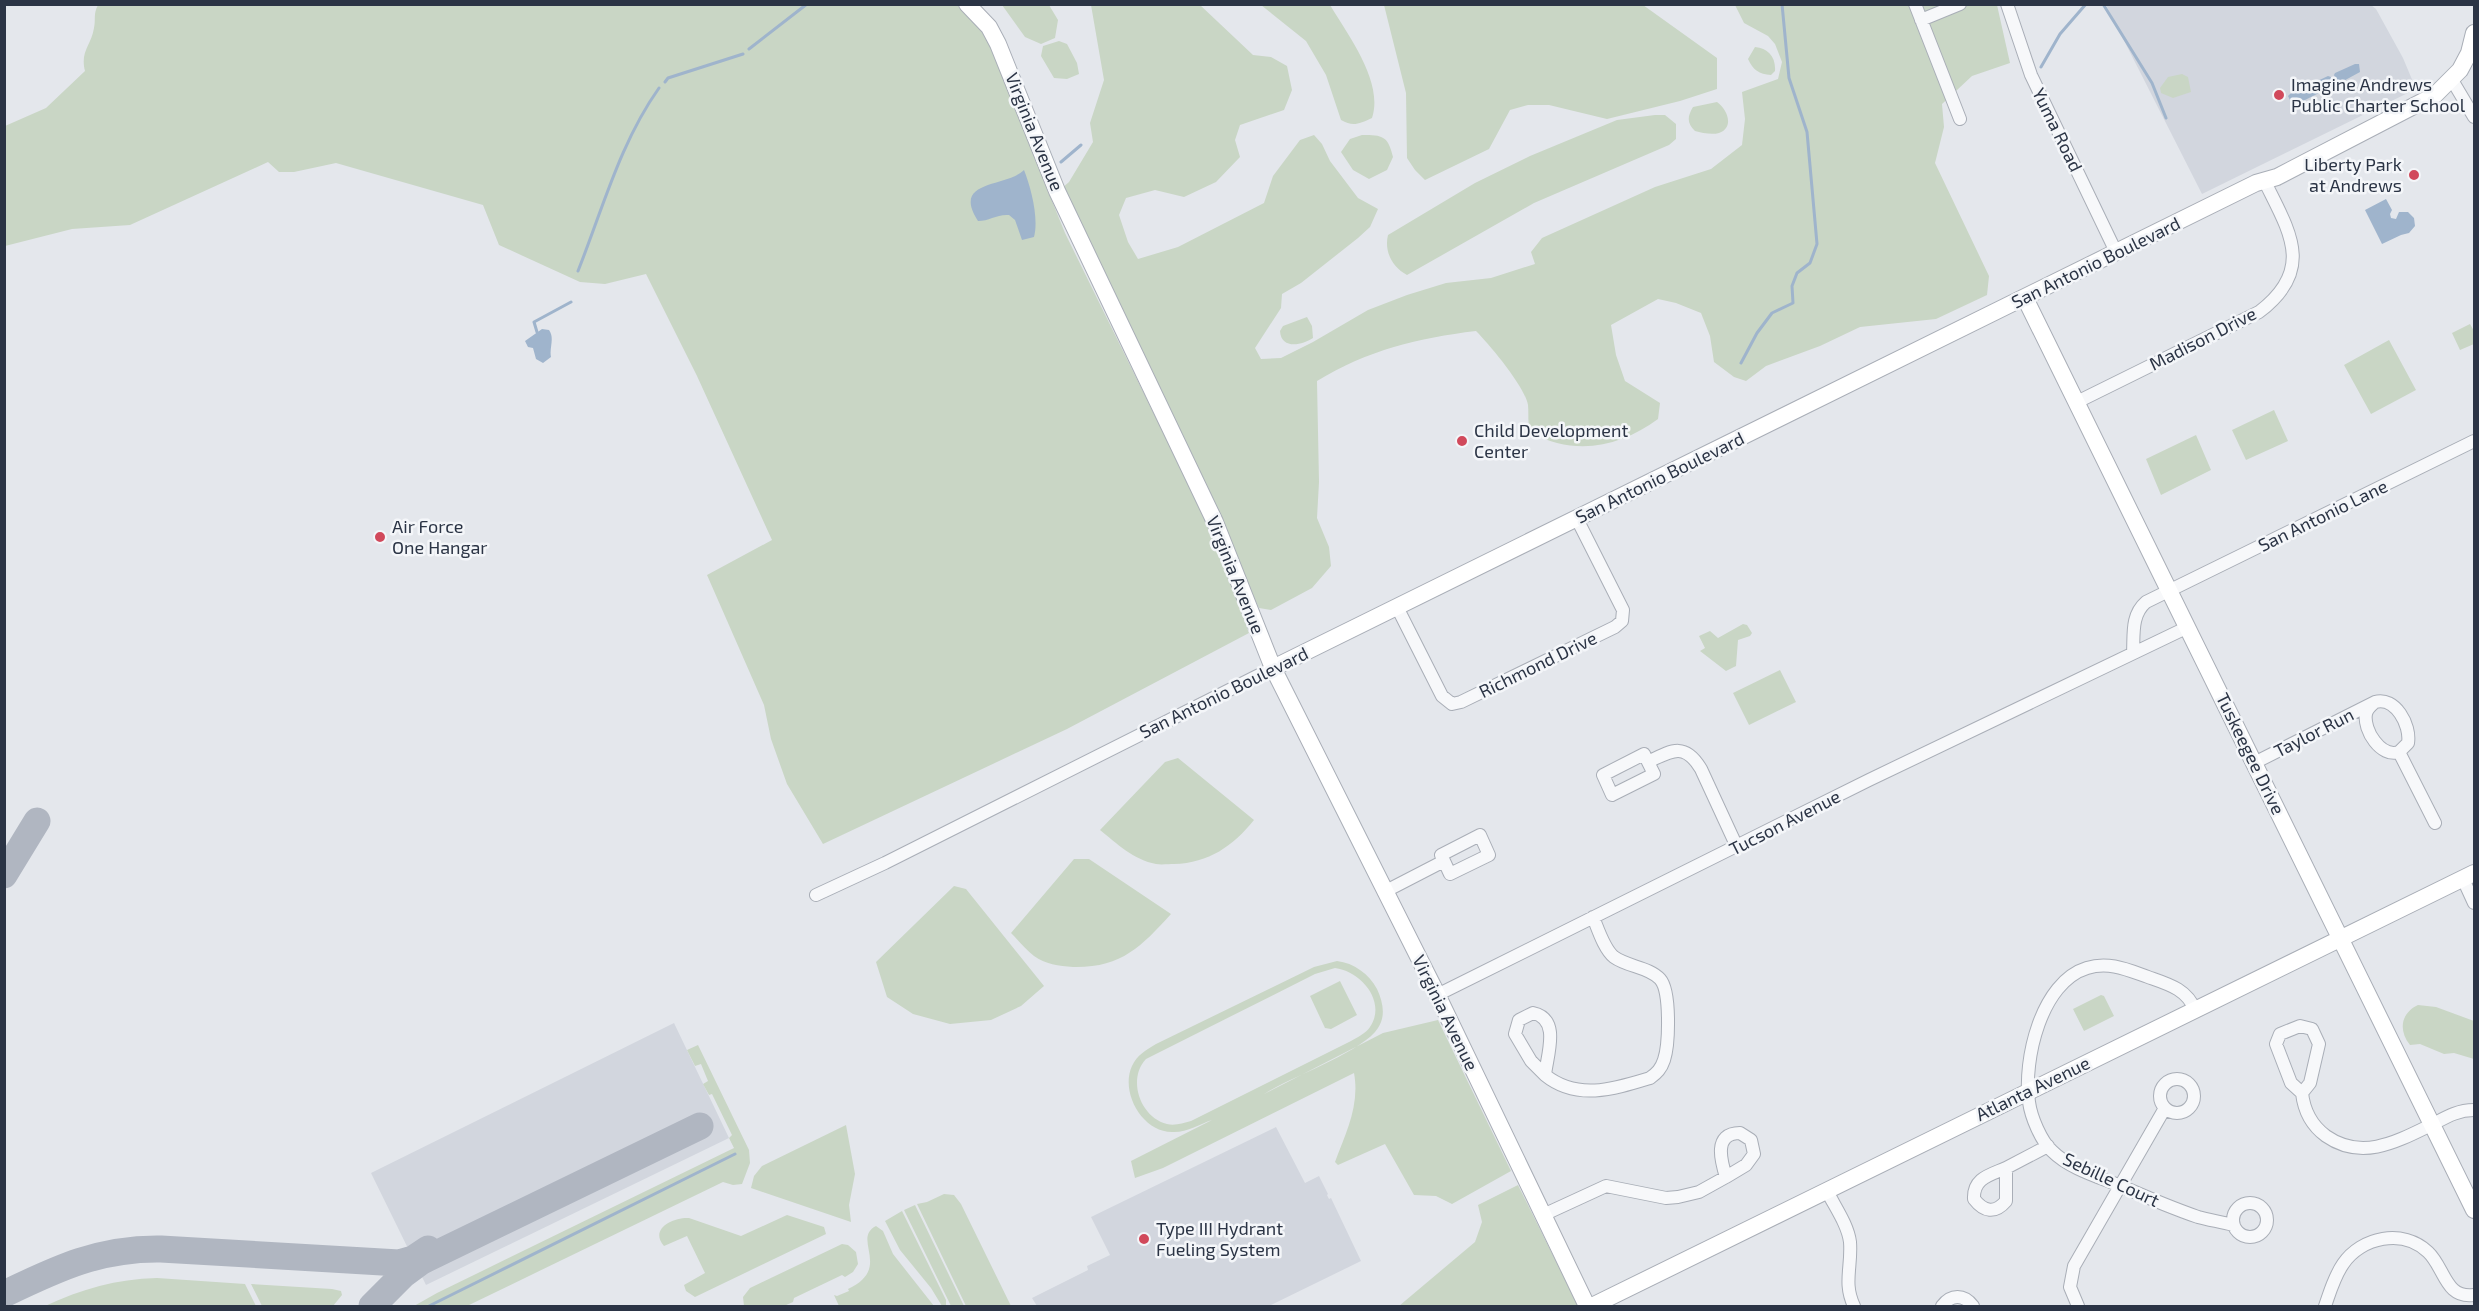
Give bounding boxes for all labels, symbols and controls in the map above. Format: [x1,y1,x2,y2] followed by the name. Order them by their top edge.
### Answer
[1001,69,1069,194] street label: Virginia Avenue
[2291,73,2466,116] place label: Imagine Andrews Public Charter School
[2028,84,2088,175] street label: Yuma Road
[2272,88,2286,102] marker: Imagine Andrews Public Charter School
[2304,153,2402,196] place label: Liberty Park at Andrews
[2407,168,2421,182] marker: Liberty Park at Andrews
[2008,212,2184,313] street label: San Antonio Boulevard
[2145,302,2260,374] street label: Madison Drive
[1474,419,1628,462] place label: Child Development Center
[1572,427,1748,528] street label: San Antonio Boulevard
[1455,434,1469,448] marker: Child Development Center
[2254,474,2391,556] street label: San Antonio Lane
[1202,512,1270,637] street label: Virginia Avenue
[392,515,488,558] place label: Air Force One Hangar
[373,530,387,544] marker: Air Force One Hangar
[1475,626,1600,702] street label: Richmond Drive
[1136,642,1312,743] street label: San Antonio Boulevard
[2212,689,2290,818] street label: Tuskeegee Drive
[2270,703,2357,762] street label: Taylor Run
[1725,785,1844,860] street label: Tucson Avenue
[1408,951,1483,1074] street label: Virginia Avenue
[1972,1051,2093,1125] street label: Atlanta Avenue
[2060,1147,2163,1211] street label: Sebille Court
[1156,1217,1283,1260] place label: Type III Hydrant Fueling System
[1137,1232,1151,1246] marker: Type III Hydrant Fueling System

